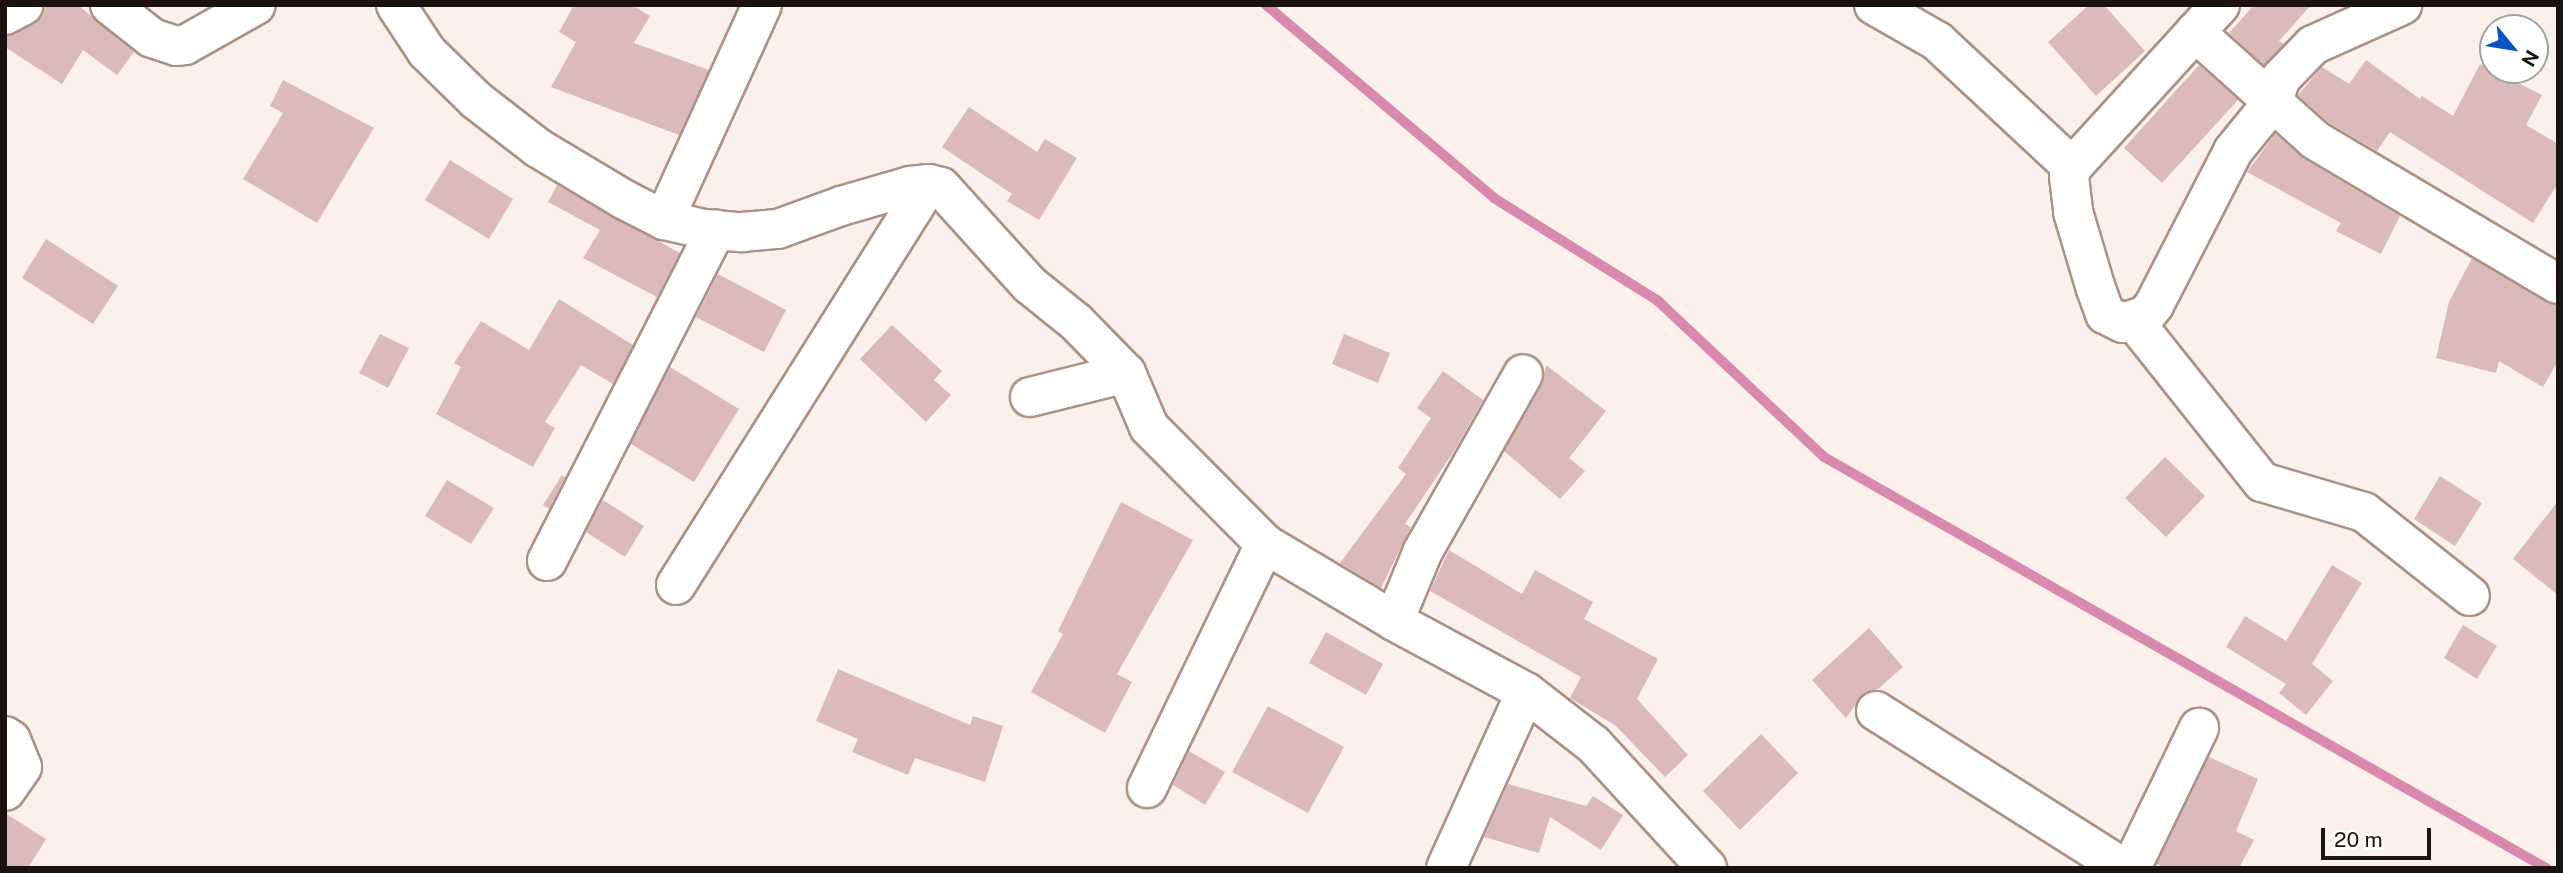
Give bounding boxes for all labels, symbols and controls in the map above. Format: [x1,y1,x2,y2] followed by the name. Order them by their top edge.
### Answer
[2479,14,2549,84] north arrow
[2517,47,2544,70] text: N
[2325,814,2435,858] scale bar
[2334,827,2383,852] text: 20 m

